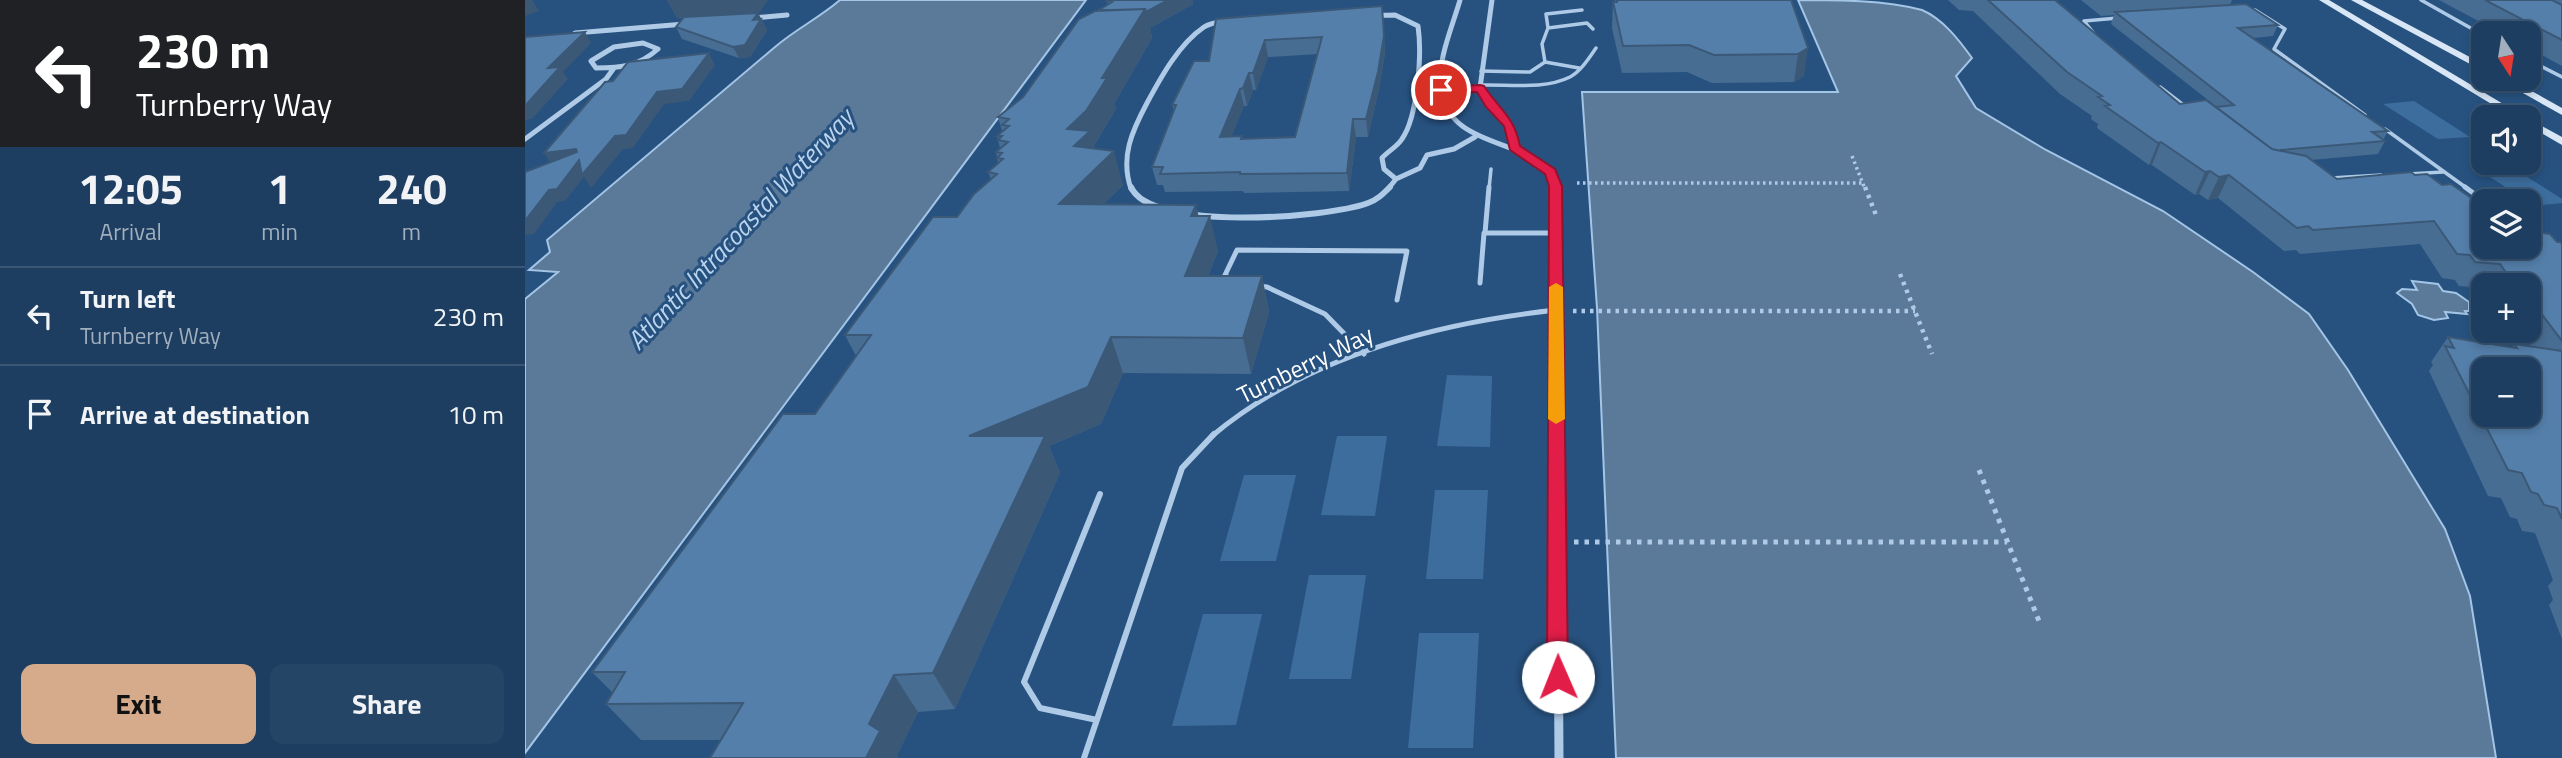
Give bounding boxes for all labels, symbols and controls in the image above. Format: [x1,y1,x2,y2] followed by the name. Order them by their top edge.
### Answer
[136,12,270,87] text: 230 m
[2471,21,2541,91] north arrow
[2471,21,2541,427] map controls
[21,28,112,119] icon: left
[1411,60,1471,120] pin
[1422,71,1460,109] icon: arrive
[136,80,332,128] text: Turnberry Way
[617,97,865,358] water label: Atlantic Intracoastal Waterway
[2471,105,2541,175] button: sound
[78,156,183,220] text: 12:05
[268,156,291,220] text: 1
[376,156,447,220] text: 240
[2471,189,2541,259] button: layers
[99,214,162,249] text: Arrival
[261,214,298,249] text: min
[402,214,421,249] text: m
[2471,273,2541,343] button: +
[80,279,175,318] text: Turn left
[21,297,59,335] icon: left
[433,297,504,336] text: 230 m
[1231,315,1379,412] street label: Turnberry Way
[80,318,221,353] text: Turnberry Way
[2471,357,2541,427] button: −
[21,395,59,433] icon: arrive
[80,395,310,434] text: Arrive at destination
[447,395,504,434] text: 10 m
[1521,640,1595,714] position arrow
[21,664,256,744] button: Exit
[270,664,504,744] button: Share

